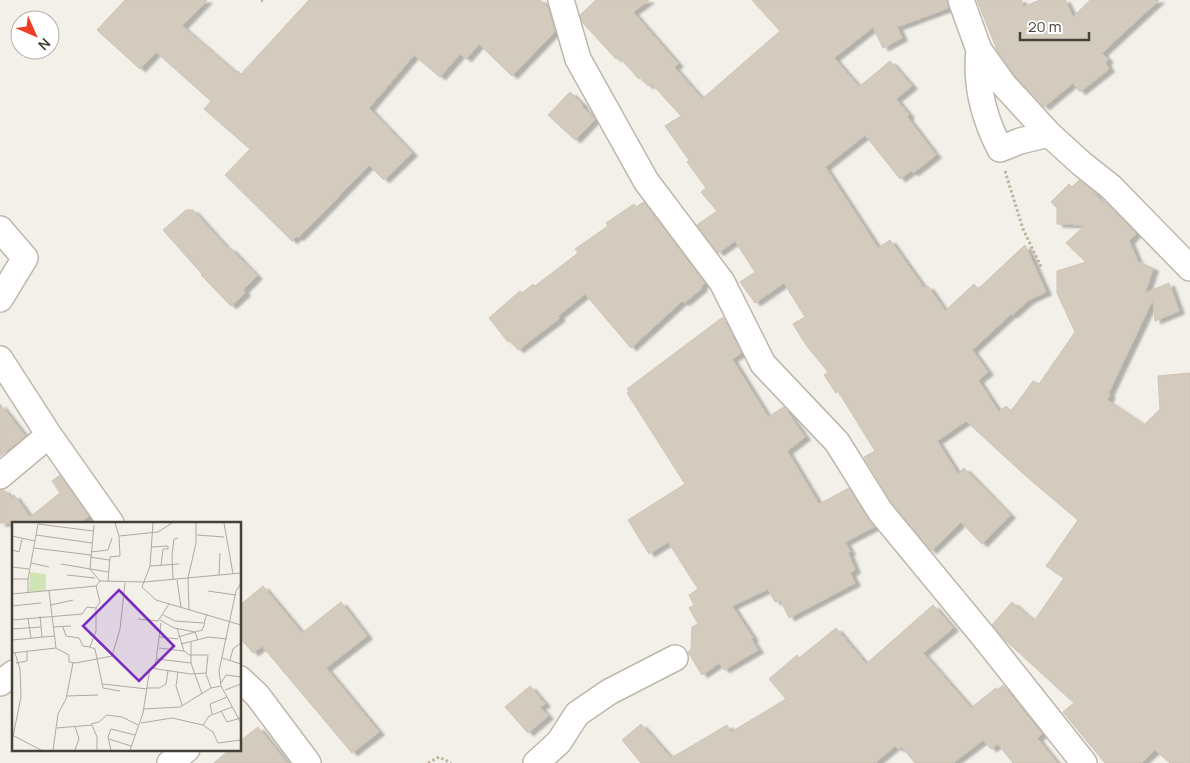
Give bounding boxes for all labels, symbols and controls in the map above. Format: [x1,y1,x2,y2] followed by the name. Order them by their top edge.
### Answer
[10,10,60,60] north arrow
[1020,10,1089,42] scale bar
[1028,16,1061,37] text: 20 m
[34,34,55,55] text: N
[12,522,241,750] inset map

